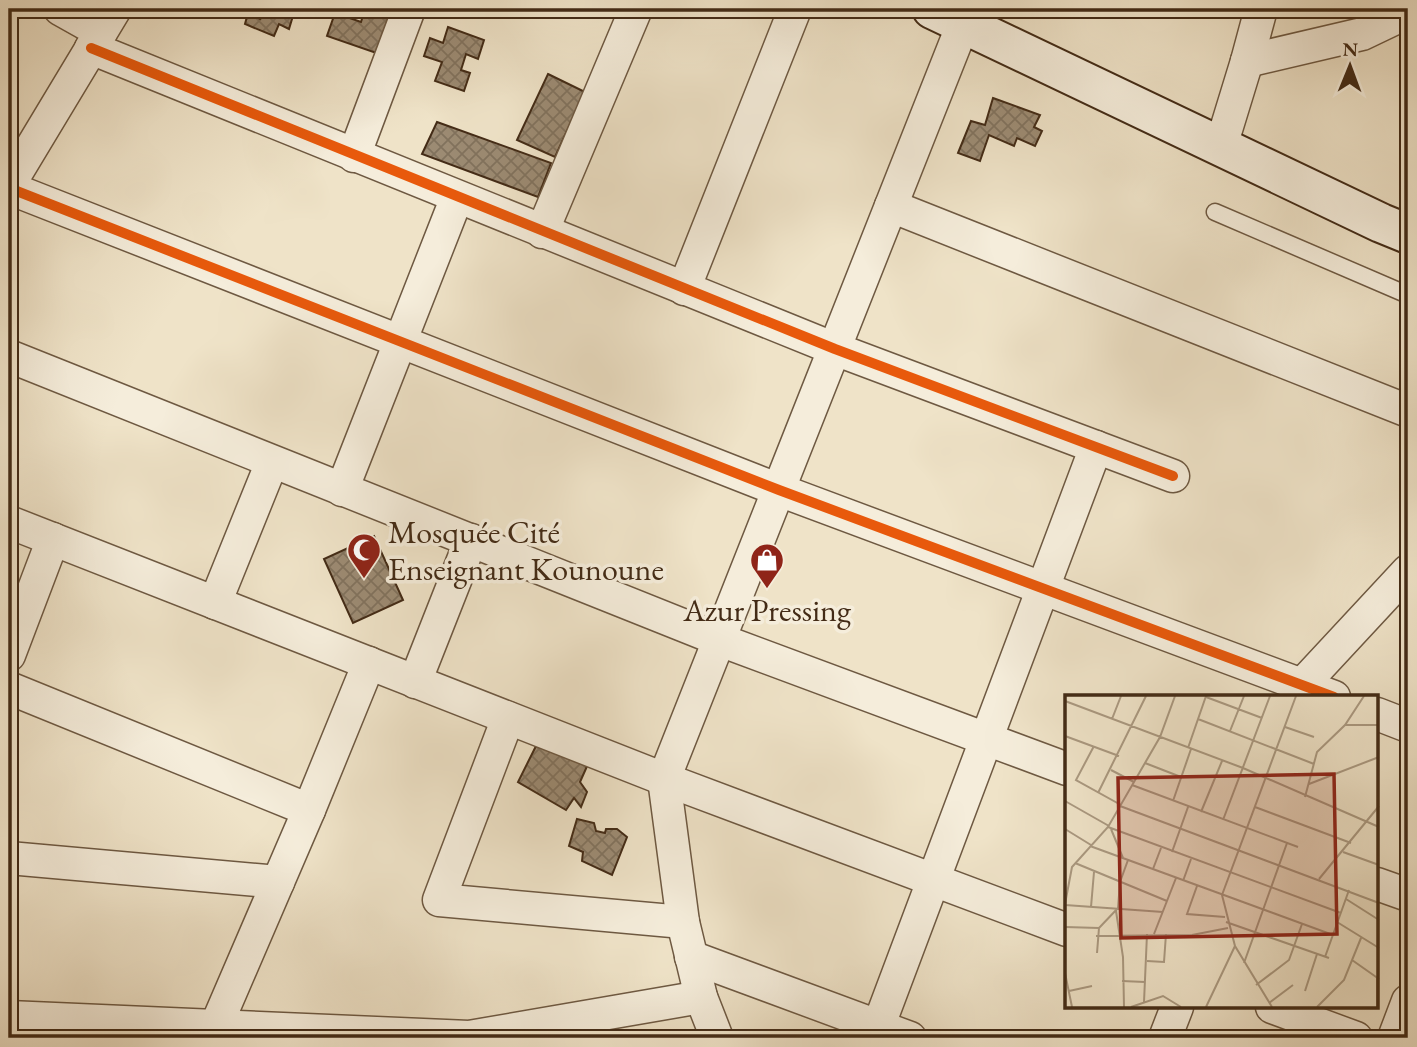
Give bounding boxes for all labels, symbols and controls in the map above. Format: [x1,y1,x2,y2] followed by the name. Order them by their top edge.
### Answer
[1316,32,1386,102] north arrow
[1342,37,1359,62] text: N
[388,511,664,590] place label: Mosquée Cité Enseignant Kounoune
[345,531,383,580] mosque icon: Mosquée Cité Enseignant Kounoune
[748,541,786,590] shop icon: Azur Pressing
[682,589,852,631] place label: Azur Pressing
[1065,695,1378,1009] inset map

